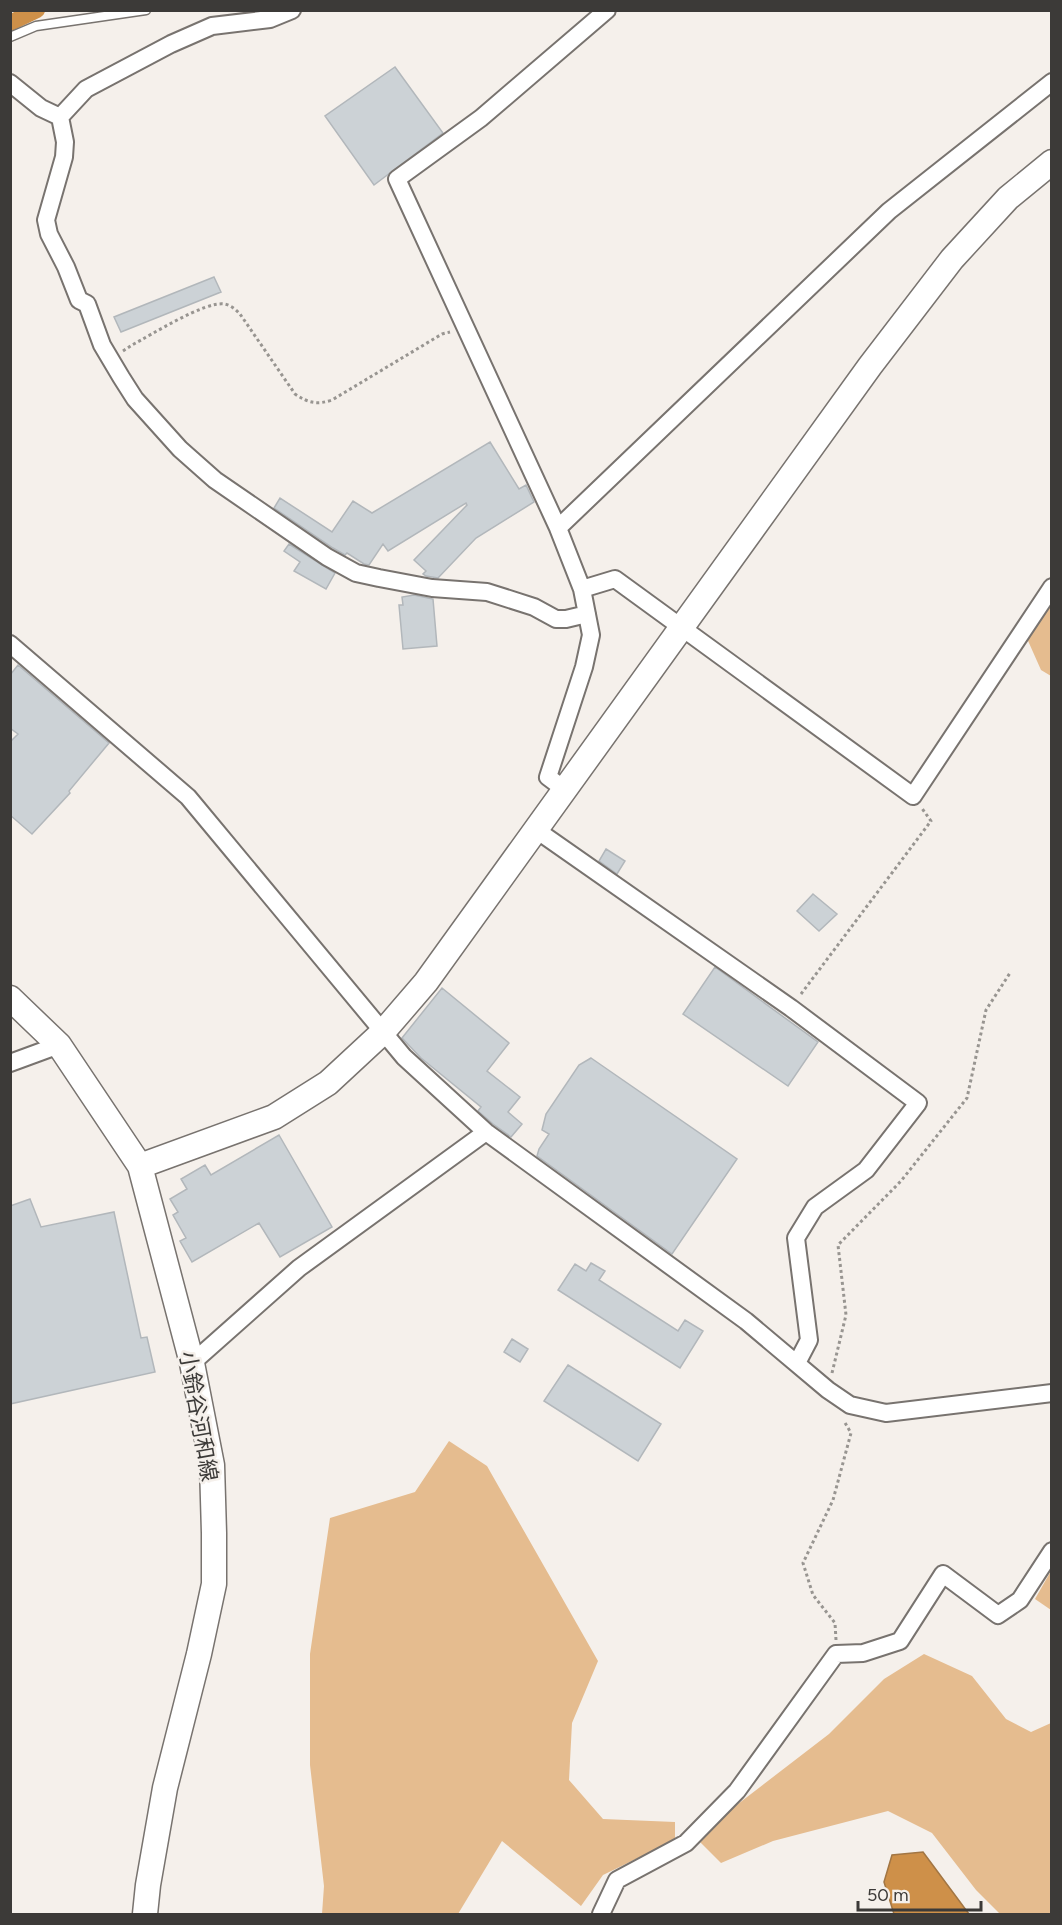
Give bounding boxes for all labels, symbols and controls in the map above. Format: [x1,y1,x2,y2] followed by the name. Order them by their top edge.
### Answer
[174,1349,223,1483] street label: 小鈴谷河和線
[858,1874,981,1912] scale bar
[867,1884,909,1906] text: 50 m

